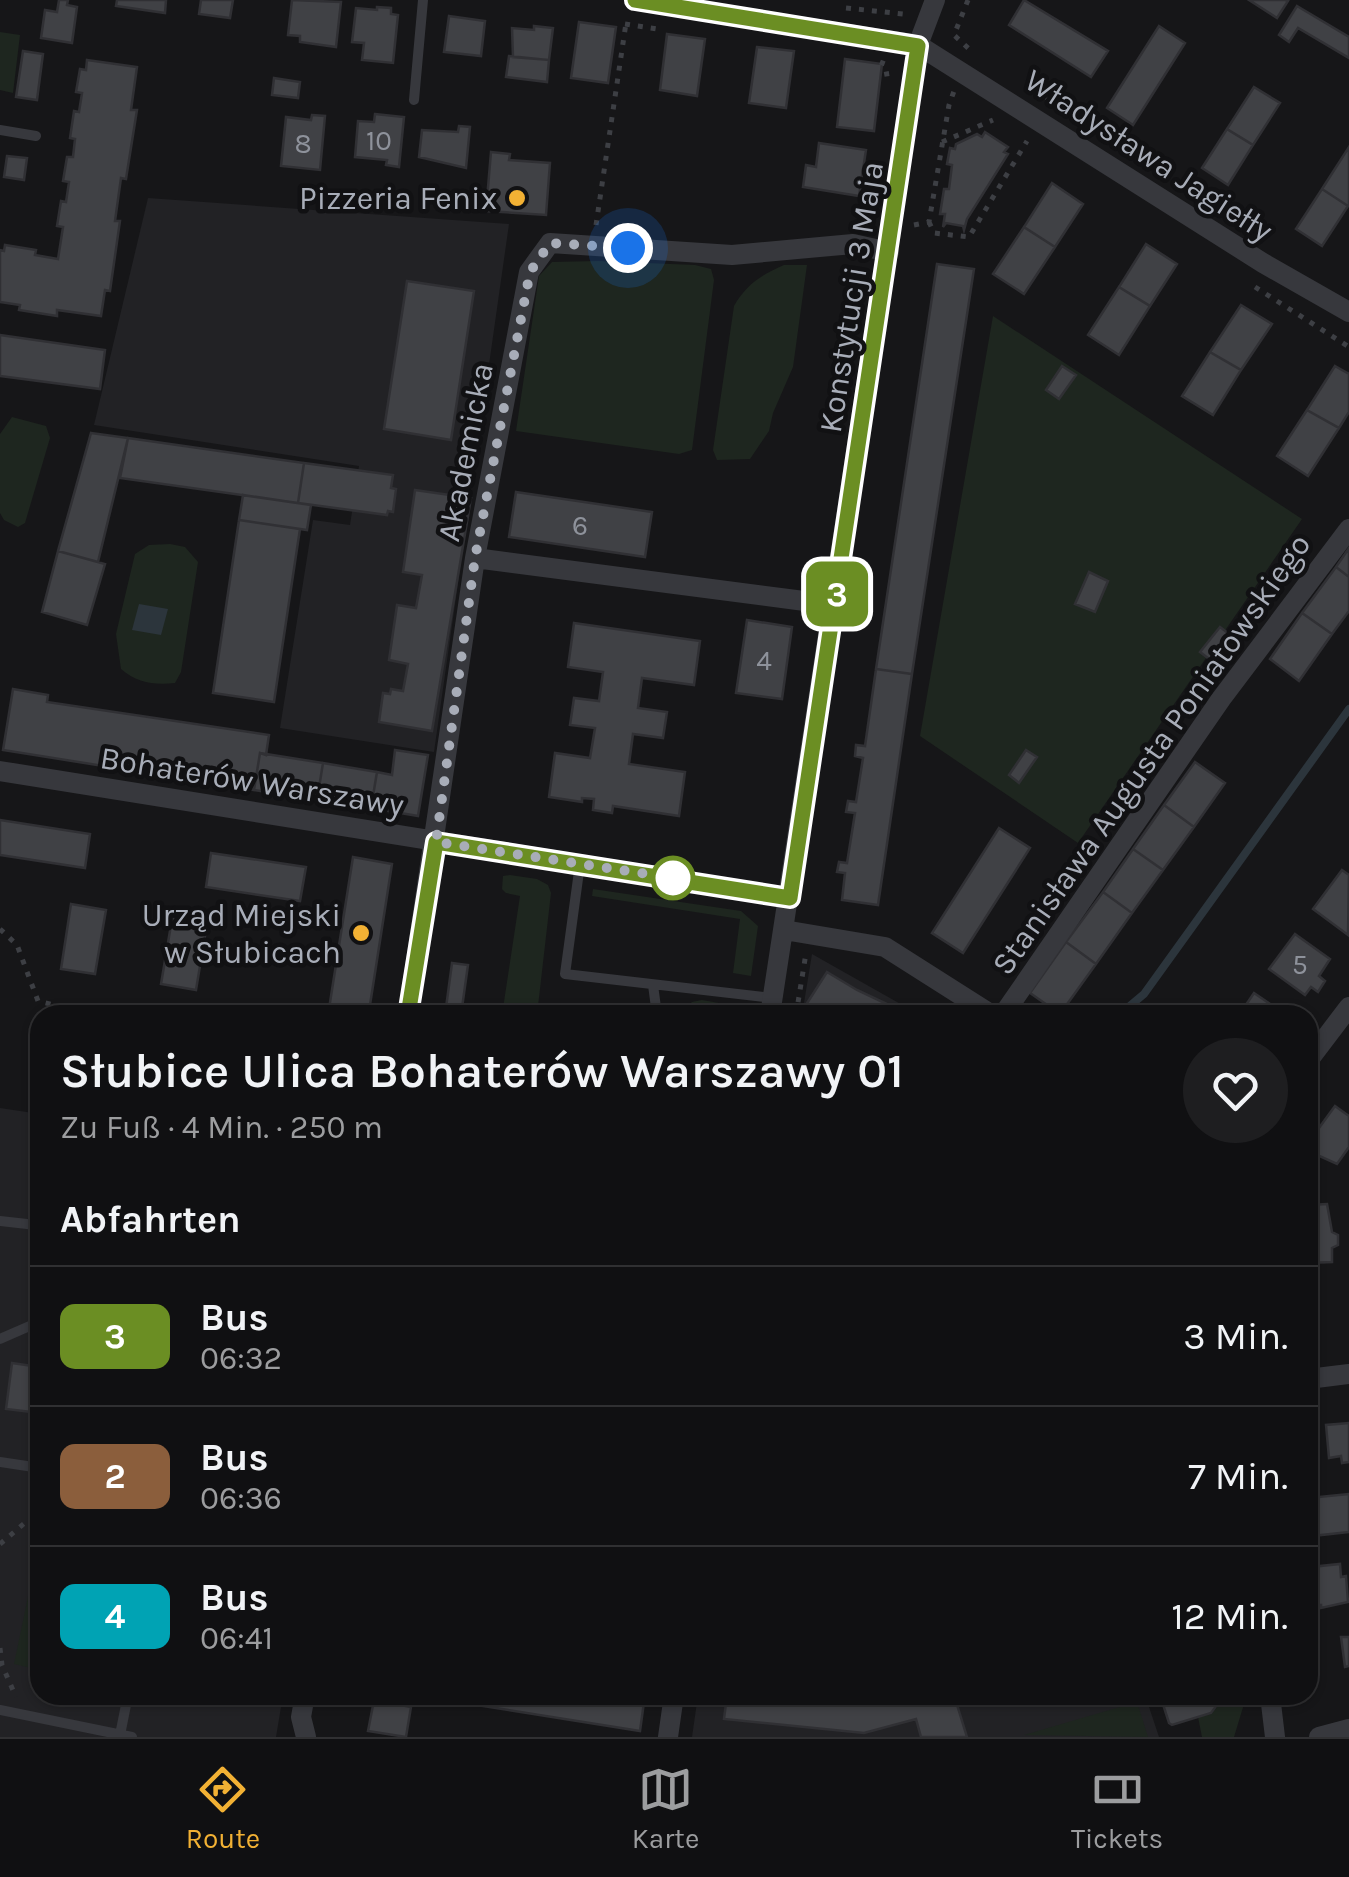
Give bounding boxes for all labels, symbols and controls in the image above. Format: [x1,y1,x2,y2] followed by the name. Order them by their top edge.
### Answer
[1018,61,1280,249] street label: Władysława Jagiełły
[366,124,392,157] house number: 10
[294,127,312,160] house number: 8
[812,159,891,435] street label: Konstytucji 3 Maja
[299,180,497,217] place label: Pizzeria Fenix
[506,187,528,209] marker: Pizzeria Fenix
[603,223,653,273] your location
[430,360,501,544] street label: Akademicka
[572,509,588,542] house number: 6
[984,527,1318,982] street label: Stanisława Augusta Poniatowskiego
[804,562,870,626] line badge: 3
[826,574,848,615] text: 3
[756,644,772,677] house number: 4
[97,739,407,824] street label: Bohaterów Warszawy
[652,857,694,899] unlabelled marker
[142,897,341,971] place label: Urząd Miejski w Słubicach
[350,922,372,944] marker: Urząd Miejski w Słubicach
[1292,948,1308,981] house number: 5
[1183,1038,1288,1143] button: heart
[60,1043,904,1099] text: Słubice Ulica Bohaterów Warszawy 01
[60,1109,383,1146] text: Zu Fuß · 4 Min. · 250 m
[60,1197,241,1242] text: Abfahrten
[200,1295,269,1340] text: Bus
[1183,1314,1288,1359] text: 3 Min.
[104,1316,126,1357] text: 3
[200,1340,282,1377] text: 06:32
[200,1435,269,1480] text: Bus
[1188,1454,1288,1499] text: 7 Min.
[104,1456,126,1497] text: 2
[200,1480,282,1517] text: 06:36
[200,1575,269,1620] text: Bus
[1171,1594,1288,1639] text: 12 Min.
[105,1596,125,1637] text: 4
[200,1620,273,1657] text: 06:41
[186,1762,260,1855] tab: Route
[632,1762,699,1855] tab: Karte
[1071,1762,1163,1855] tab: Tickets

